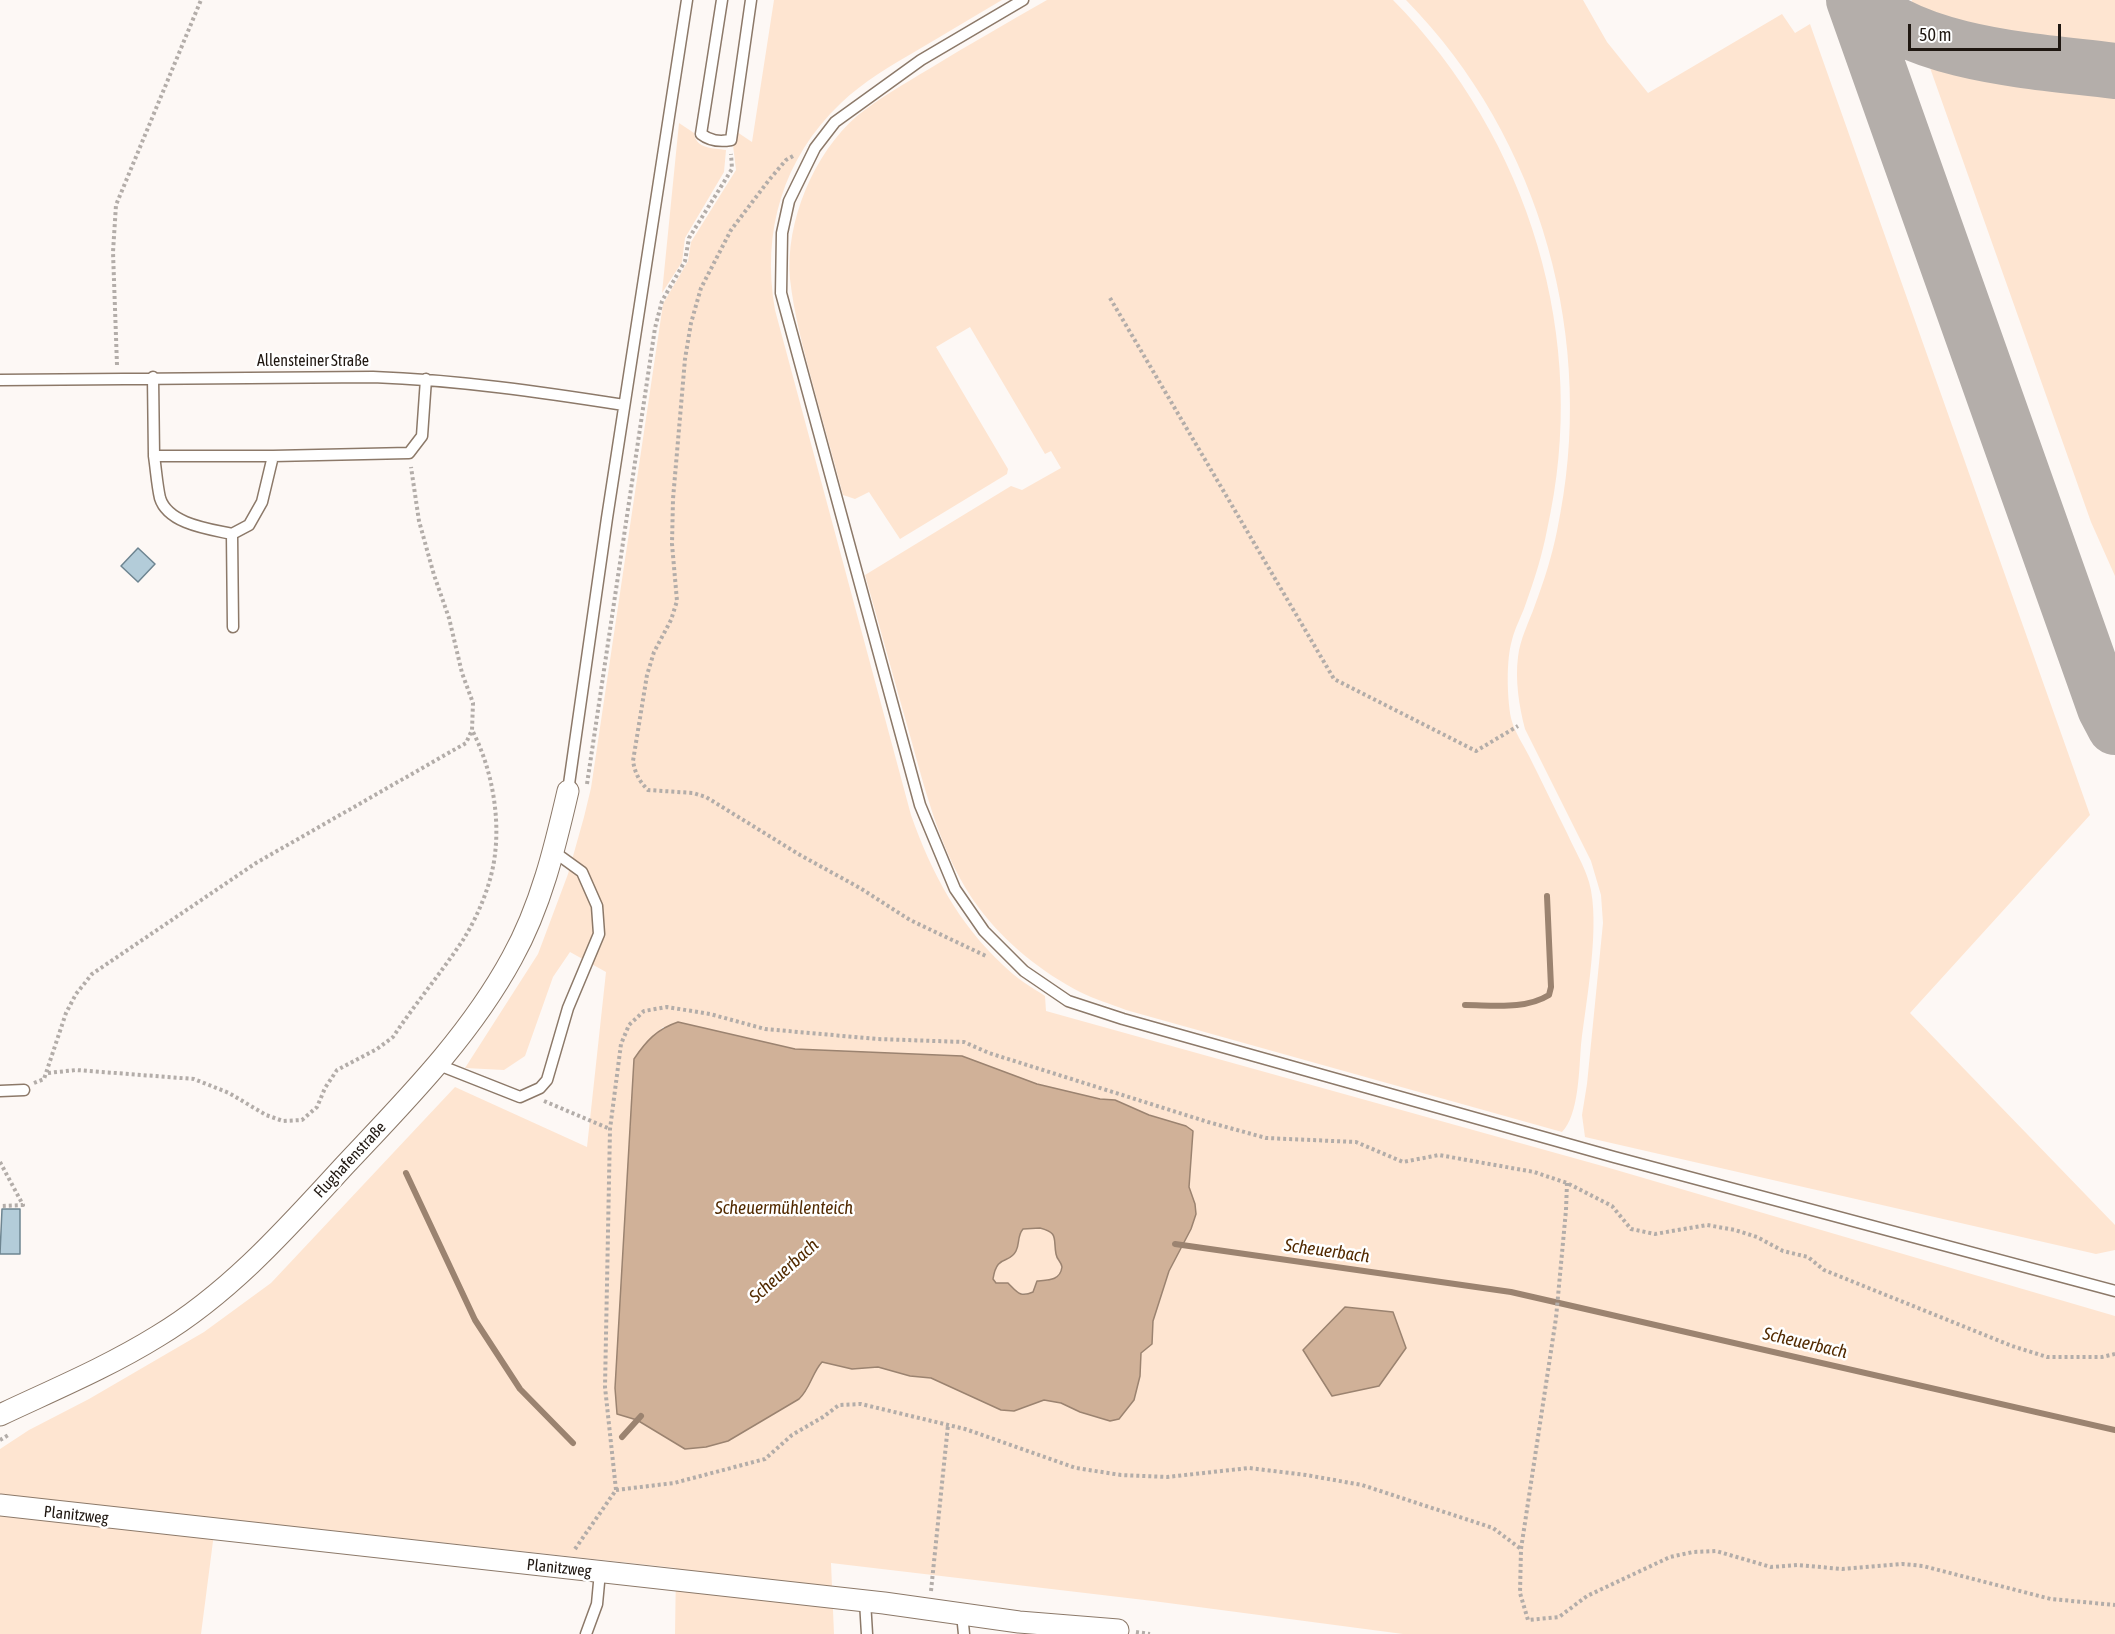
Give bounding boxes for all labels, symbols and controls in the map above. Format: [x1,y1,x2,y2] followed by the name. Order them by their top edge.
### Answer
[1911,12,2064,50] scale bar
[1919,24,1951,45] text: 50 m
[257,351,369,371] street label: Allensteiner Straße
[310,1118,390,1202] street label: Flughafenstraße
[715,1197,853,1219] water label: Scheuermühlenteich
[745,1234,823,1308] water label: Scheuerbach
[1283,1234,1371,1268] water label: Scheuerbach
[1761,1323,1849,1363] water label: Scheuerbach
[43,1502,109,1528] street label: Planitzweg
[526,1555,592,1581] street label: Planitzweg

